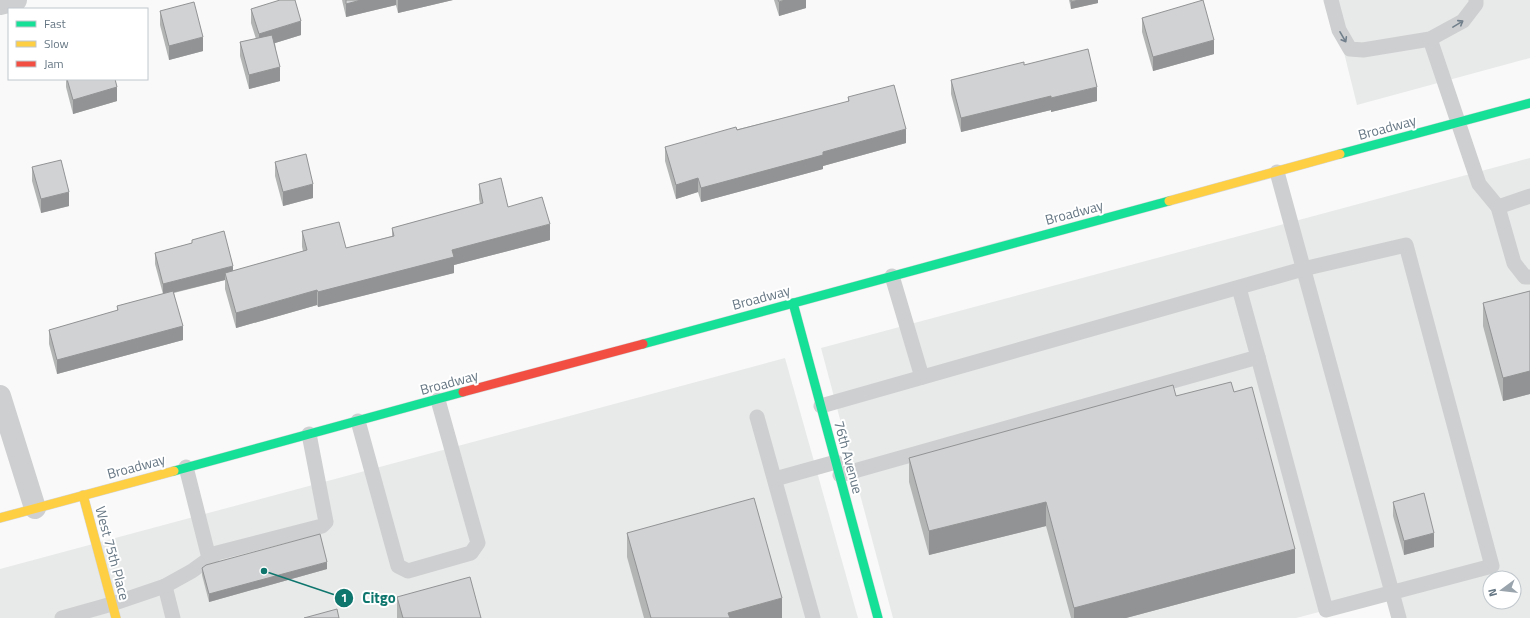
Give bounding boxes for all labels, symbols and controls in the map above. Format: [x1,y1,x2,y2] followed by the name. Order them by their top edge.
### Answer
[8,8,148,80] legend
[44,14,67,33] text: Fast
[1452,19,1464,27] one-way arrow
[1339,31,1347,43] one-way arrow
[44,34,69,53] text: Slow
[44,54,64,73] text: Jam
[1356,109,1419,145] street label: Broadway
[1043,194,1106,230] street label: Broadway
[730,279,793,315] street label: Broadway
[418,364,481,400] street label: Broadway
[829,418,869,496] street label: 76th Avenue
[105,448,168,484] street label: Broadway
[90,504,136,602] street label: West 75th Place
[1482,570,1522,610] north arrow
[334,585,403,612] callout: Citgo
[362,586,396,609] text: Citgo
[1484,587,1501,598] text: N
[341,588,347,607] text: 1

